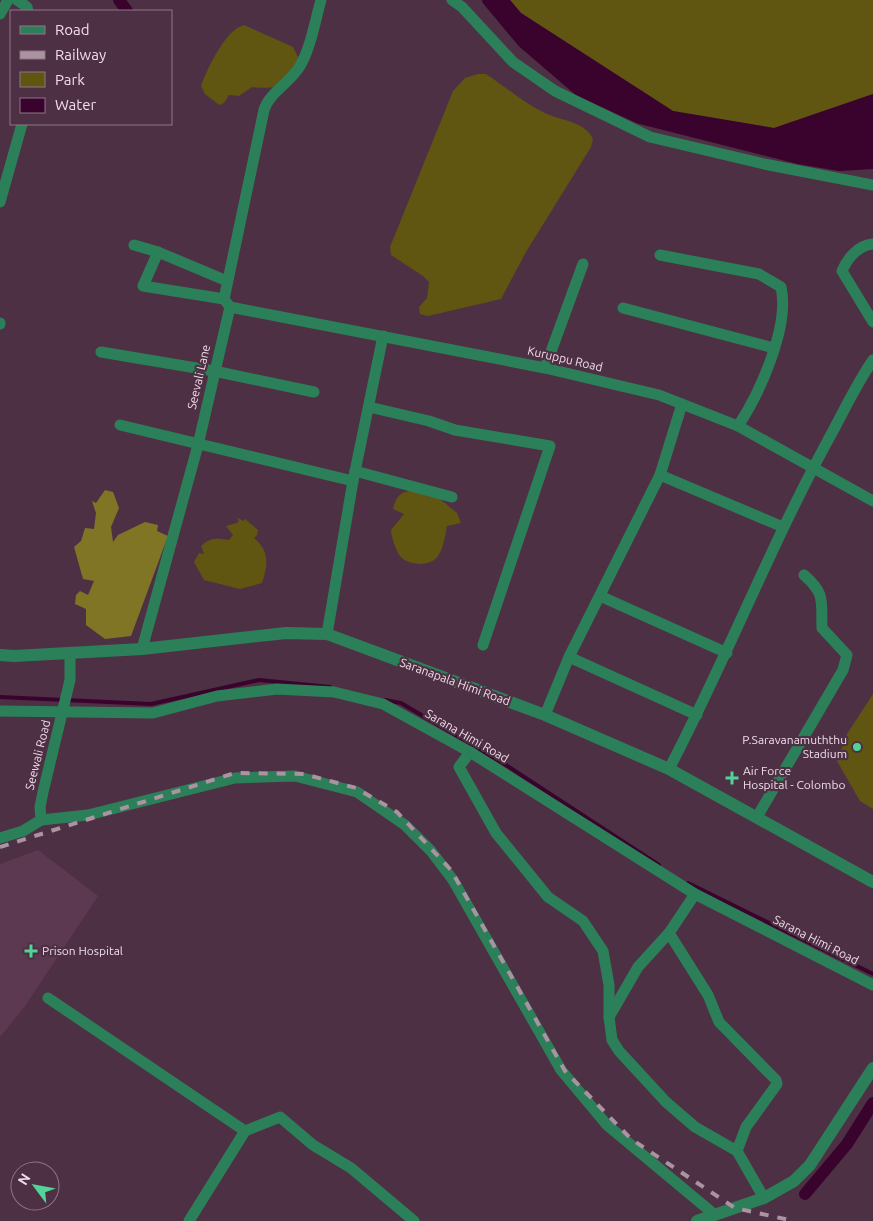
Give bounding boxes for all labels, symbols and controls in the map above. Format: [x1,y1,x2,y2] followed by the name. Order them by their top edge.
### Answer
[10,10,172,125] legend
[55,21,90,38] text: Road
[55,46,106,63] text: Railway
[55,71,85,88] text: Park
[55,96,96,113] text: Water
[185,343,212,411] street label: Seevali Lane
[526,344,604,373] street label: Kuruppu Road
[398,656,512,708] street label: Saranapala Himi Road
[423,706,511,765] street label: Sarana Himi Road
[23,719,52,791] street label: Seewali Road
[742,733,847,760] place label: P.Saravanamuththu Stadium
[851,741,863,753] marker: P.Saravanamuththu Stadium
[743,764,845,791] place label: Air Force Hospital - Colombo
[725,771,739,785] marker: Air Force Hospital - Colombo
[771,912,861,967] street label: Sarana Himi Road
[24,944,38,958] marker: Prison Hospital
[42,944,123,957] place label: Prison Hospital
[10,1161,60,1211] north arrow
[14,1170,34,1188] text: N

